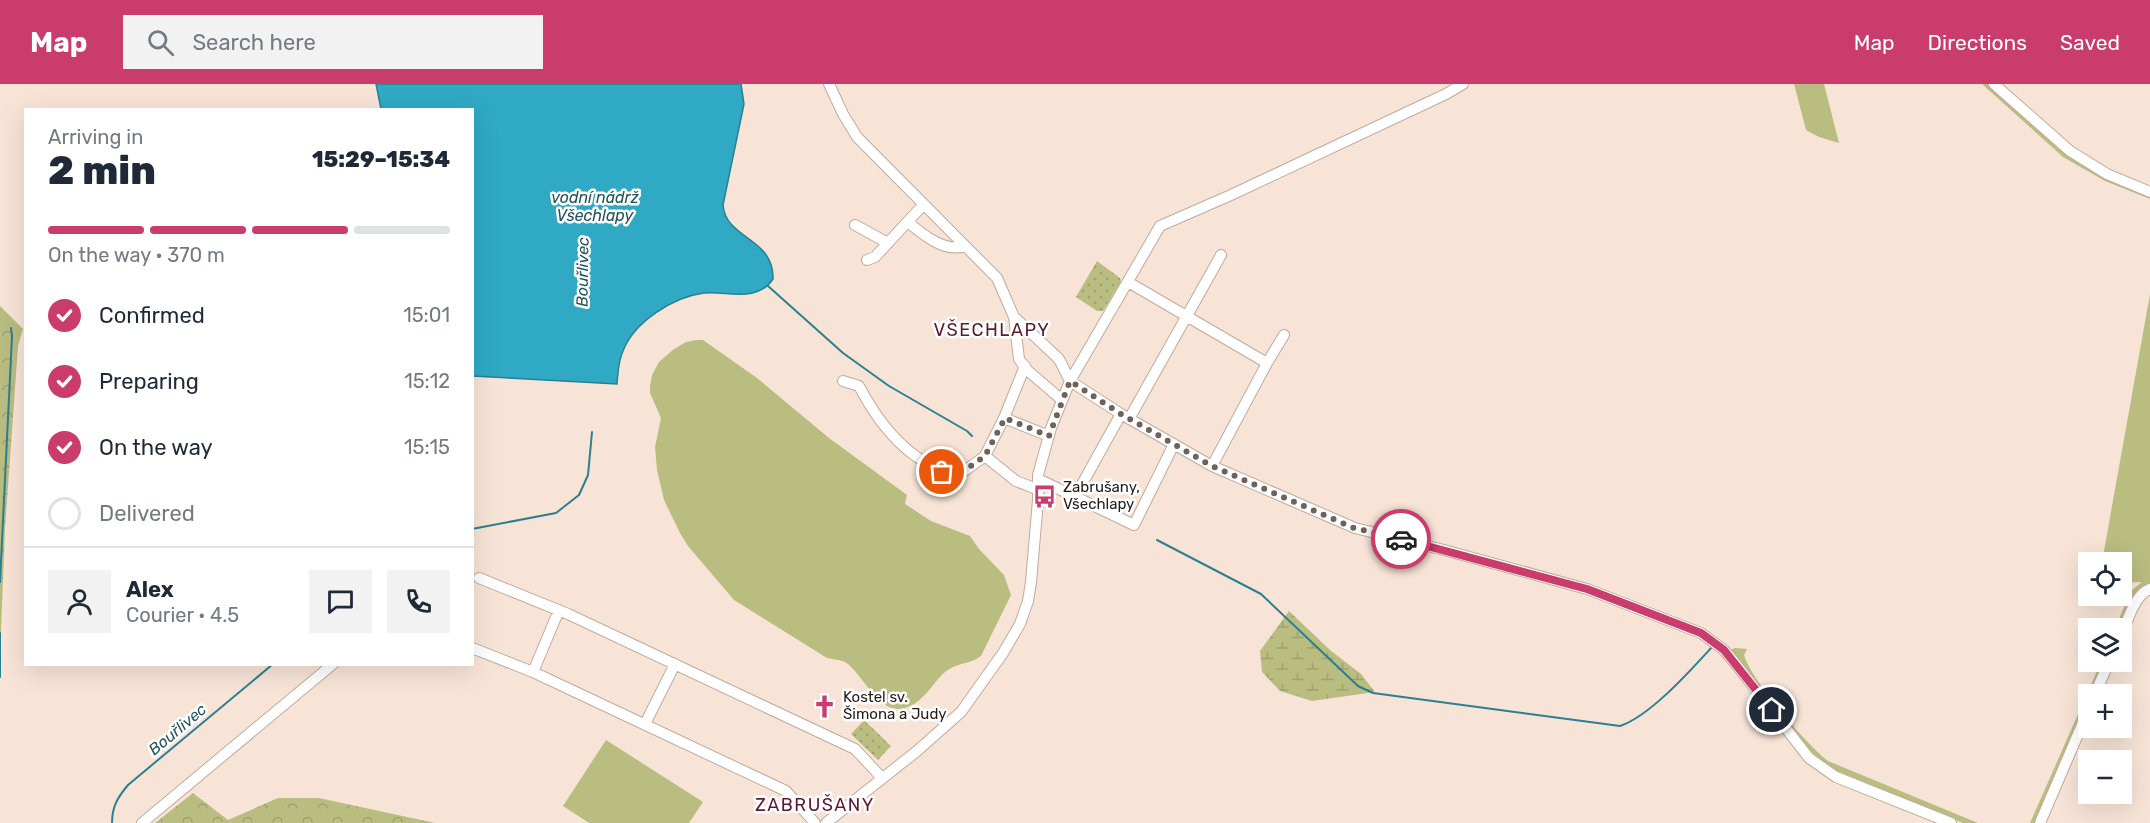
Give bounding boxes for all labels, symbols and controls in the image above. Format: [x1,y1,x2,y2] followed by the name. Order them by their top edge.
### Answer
[123,15,543,69] search box
[30,26,87,59] text: Map
[144,26,177,59] icon: search
[192,29,316,56] text: Search here
[1854,30,1895,55] text: Map
[1928,30,2027,55] text: Directions
[2060,30,2120,55] text: Saved
[48,125,143,149] text: Arriving in
[312,146,450,173] text: 15:29–15:34
[48,148,156,194] text: 2 min
[551,188,639,225] water label: vodní nádrž Všechlapy
[572,237,593,307] water label: Bouřlivec
[48,243,225,267] text: On the way · 370 m
[48,299,81,332] icon: check
[99,302,205,329] text: Confirmed
[403,303,450,327] text: 15:01
[934,319,1050,341] district label: VŠECHLAPY
[48,365,81,398] icon: check
[99,368,199,395] text: Preparing
[404,369,450,393] text: 15:12
[48,431,81,464] icon: check
[99,434,213,461] text: On the way
[404,435,450,459] text: 15:15
[916,446,967,497] pin
[925,455,958,488] icon: bag
[1063,478,1140,513] place label: Zabrušany, Všechlapy
[1032,483,1058,509] bus stop icon: Zabrušany, Všechlapy
[99,500,195,527] text: Delivered
[1371,509,1431,569] courier
[1385,523,1418,556] icon: car
[2078,552,2132,804] map controls
[2078,552,2132,606] button: locate
[48,570,111,633] button: person
[309,570,372,633] button: chat
[387,570,450,633] button: phone
[126,576,174,603] text: Alex
[126,603,239,627] text: Courier · 4.5
[2078,618,2132,672] button: layers
[1746,684,1797,735] pin
[2078,684,2132,738] button: +
[843,688,947,723] place label: Kostel sv. Šimona a Judy
[812,693,838,719] church icon: Kostel sv. Šimona a Judy
[1755,693,1788,726] icon: home
[145,700,210,759] water label: Bouřlivec
[2078,750,2132,804] button: −
[755,794,875,816] district label: ZABRUŠANY

